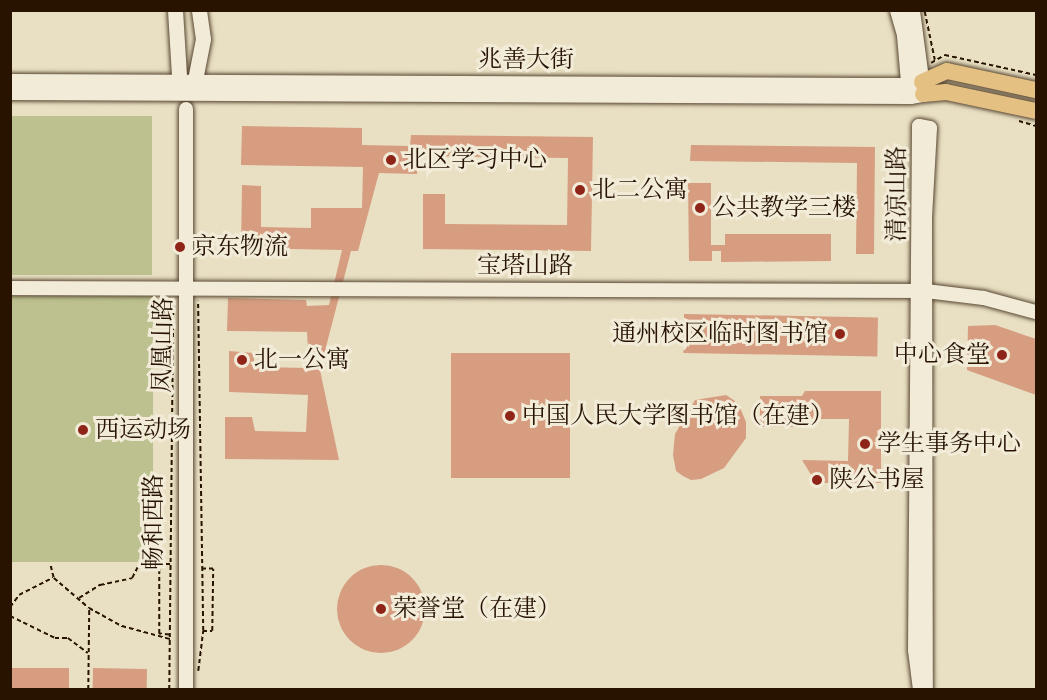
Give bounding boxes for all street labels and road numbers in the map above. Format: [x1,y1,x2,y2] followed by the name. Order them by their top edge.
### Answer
[478,46,574,74] street label: 兆善大街
[883,146,911,242] street label: 清凉山路
[477,252,573,280] street label: 宝塔山路
[148,297,178,393] street label: 凤凰山路
[140,474,168,570] street label: 畅和西路

